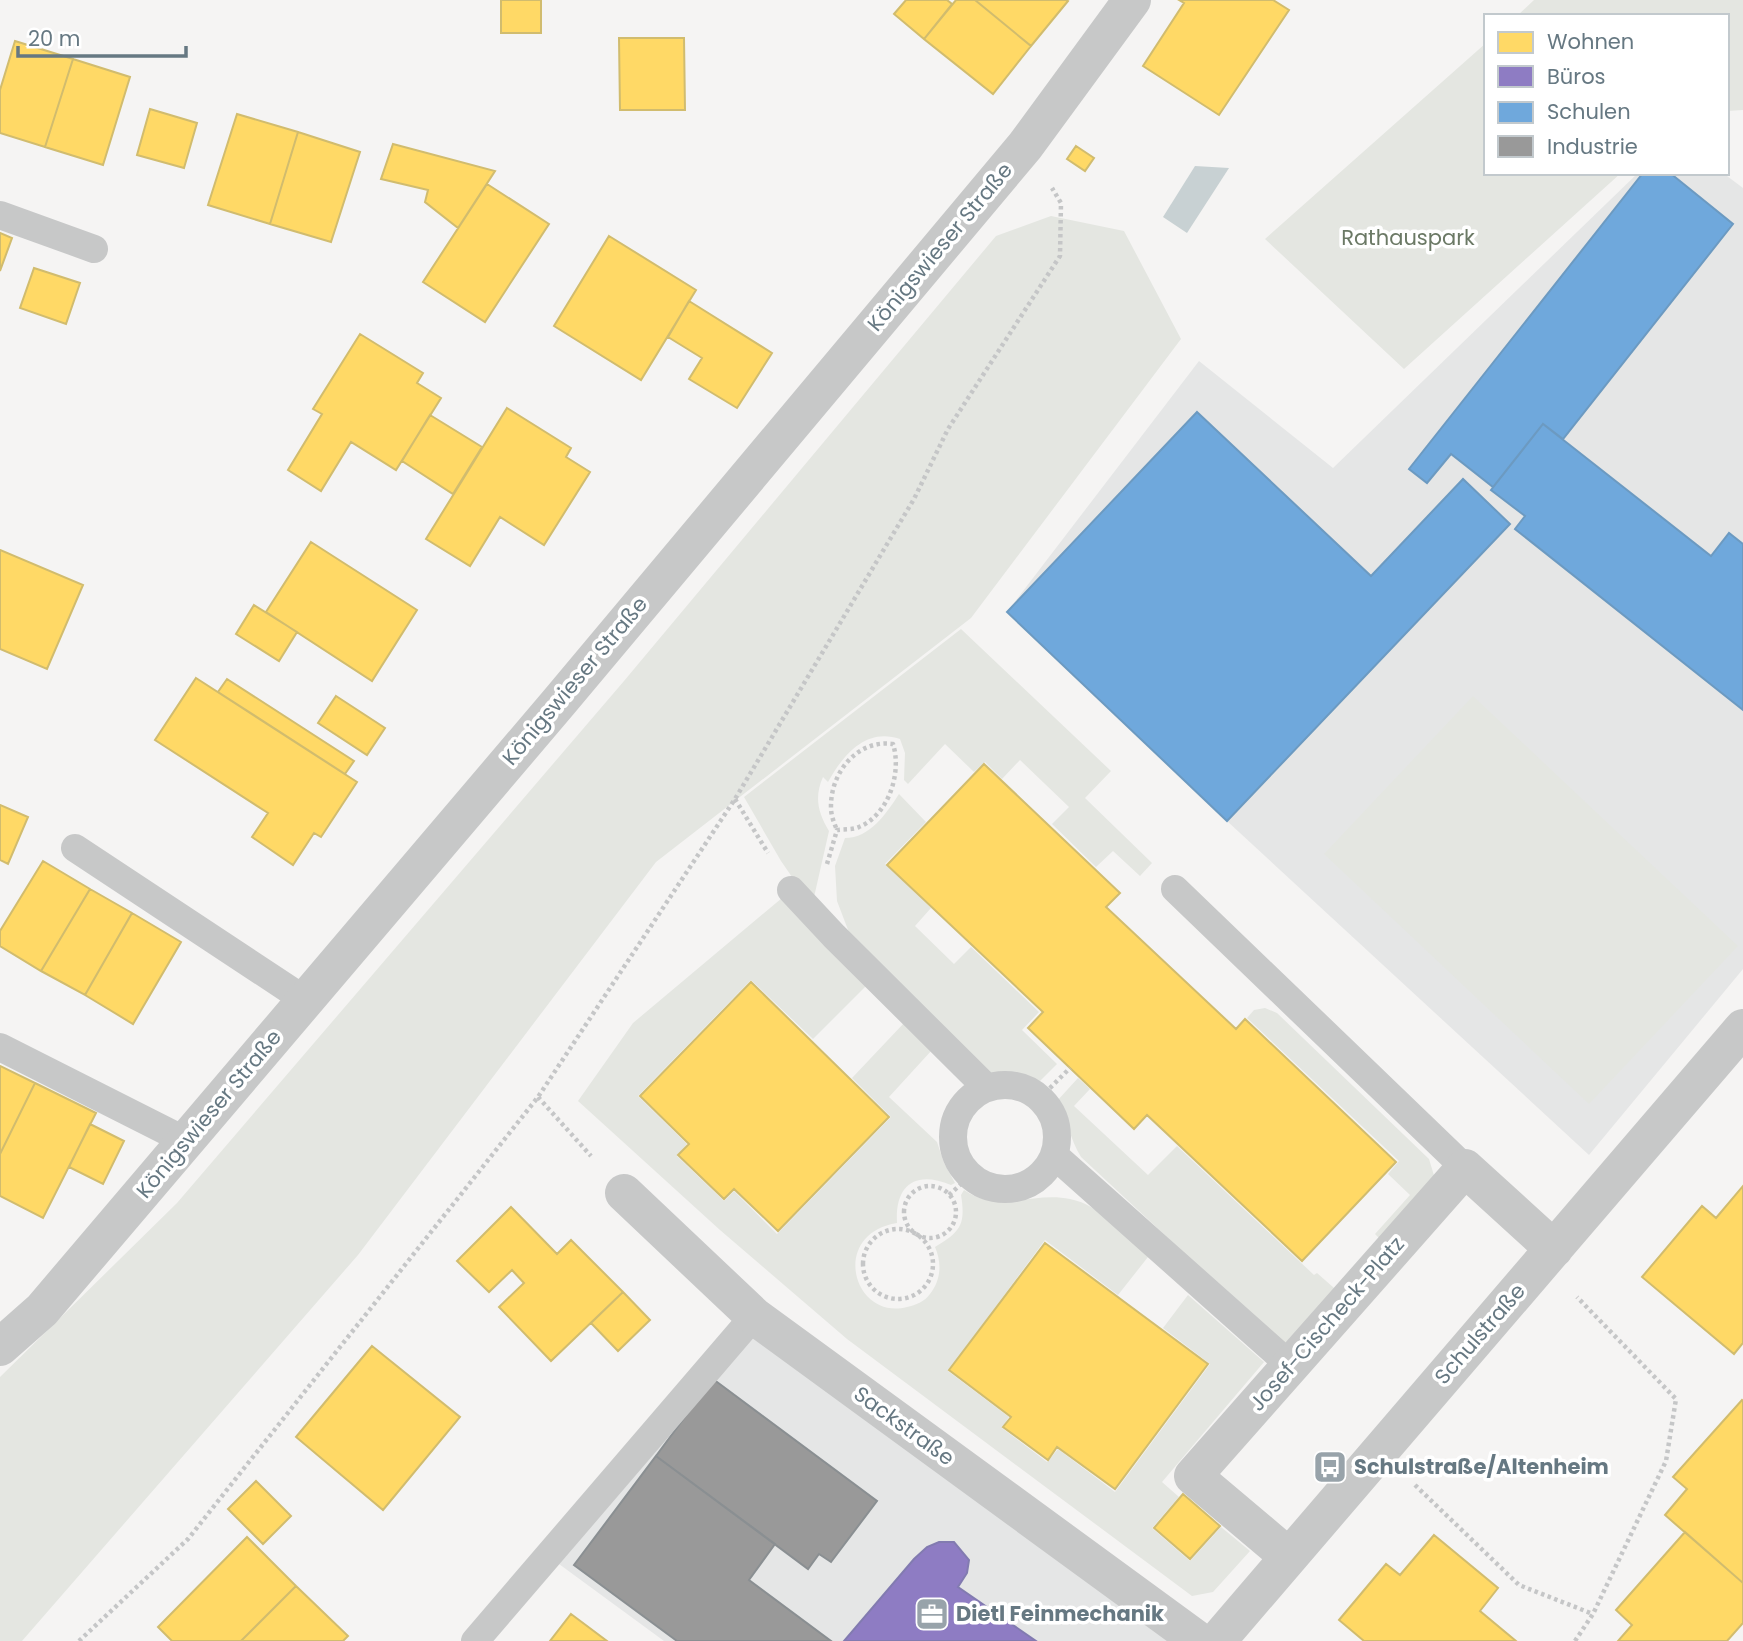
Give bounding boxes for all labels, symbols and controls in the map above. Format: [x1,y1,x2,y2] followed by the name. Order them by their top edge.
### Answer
[18,14,186,58] scale bar
[1484,14,1729,175] legend
[28,24,81,53] text: 20 m
[1547,27,1634,56] text: Wohnen
[1547,62,1606,91] text: Büros
[1547,97,1631,126] text: Schulen
[1547,132,1638,161] text: Industrie
[860,156,1019,337] street label: Königswieser Straße
[1341,223,1475,252] park label: Rathauspark
[495,590,654,771] street label: Königswieser Straße
[129,1023,288,1204] street label: Königswieser Straße
[1243,1230,1411,1417] street label: Josef-Cischeck-Platz
[1428,1277,1532,1390] street label: Schulstraße
[848,1379,961,1472] street label: Sackstraße
[1311,1448,1349,1486] bus stop icon: Schulstraße/Altenheim
[1354,1452,1609,1481] place label: Schulstraße/Altenheim
[913,1595,951,1633] office icon: Dietl Feinmechanik
[956,1599,1164,1628] place label: Dietl Feinmechanik

